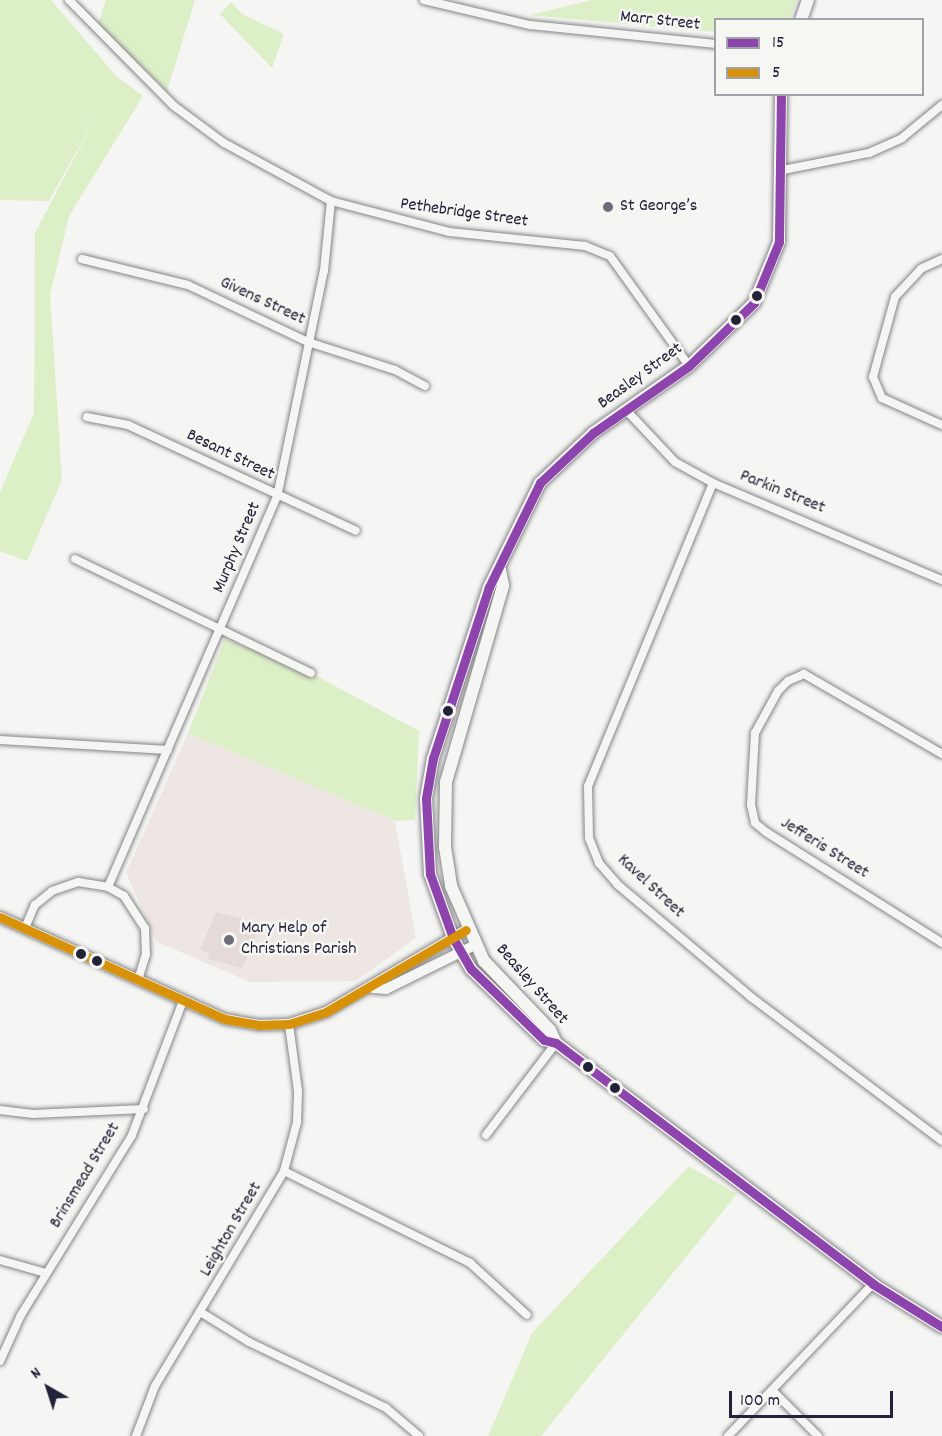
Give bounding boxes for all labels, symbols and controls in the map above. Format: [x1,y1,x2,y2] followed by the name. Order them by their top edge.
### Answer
[619,7,701,37] street label: Marr Street
[714,18,924,96] legend
[772,31,784,56] text: 15
[772,61,780,86] text: 5
[399,194,529,234] street label: Pethebridge Street
[620,196,697,218] place label: St George’s
[601,200,615,214] marker: St George’s
[216,273,308,331] street label: Givens Street
[751,290,763,302] unlabelled marker
[730,314,742,326] unlabelled marker
[594,339,688,415] street label: Beasley Street
[182,425,278,487] street label: Besant Street
[736,466,828,520] street label: Parkin Street
[209,499,267,597] street label: Murphy Street
[442,705,454,717] unlabelled marker
[776,813,872,885] street label: Jefferis Street
[612,850,688,924] street label: Kavel Street
[241,919,356,962] place label: Mary Help of Christians Parish
[222,933,236,947] marker: Mary Help of Christians Parish
[490,940,572,1030] street label: Beasley Street
[75,948,87,960] unlabelled marker
[91,955,103,967] unlabelled marker
[582,1061,594,1073] unlabelled marker
[609,1082,621,1094] unlabelled marker
[46,1119,126,1233] street label: Brinsmead Street
[196,1179,268,1281] street label: Leighton Street
[18,1358,78,1418] north arrow
[26,1362,47,1385] text: N
[732,1379,896,1417] scale bar
[740,1389,780,1414] text: 100 m

